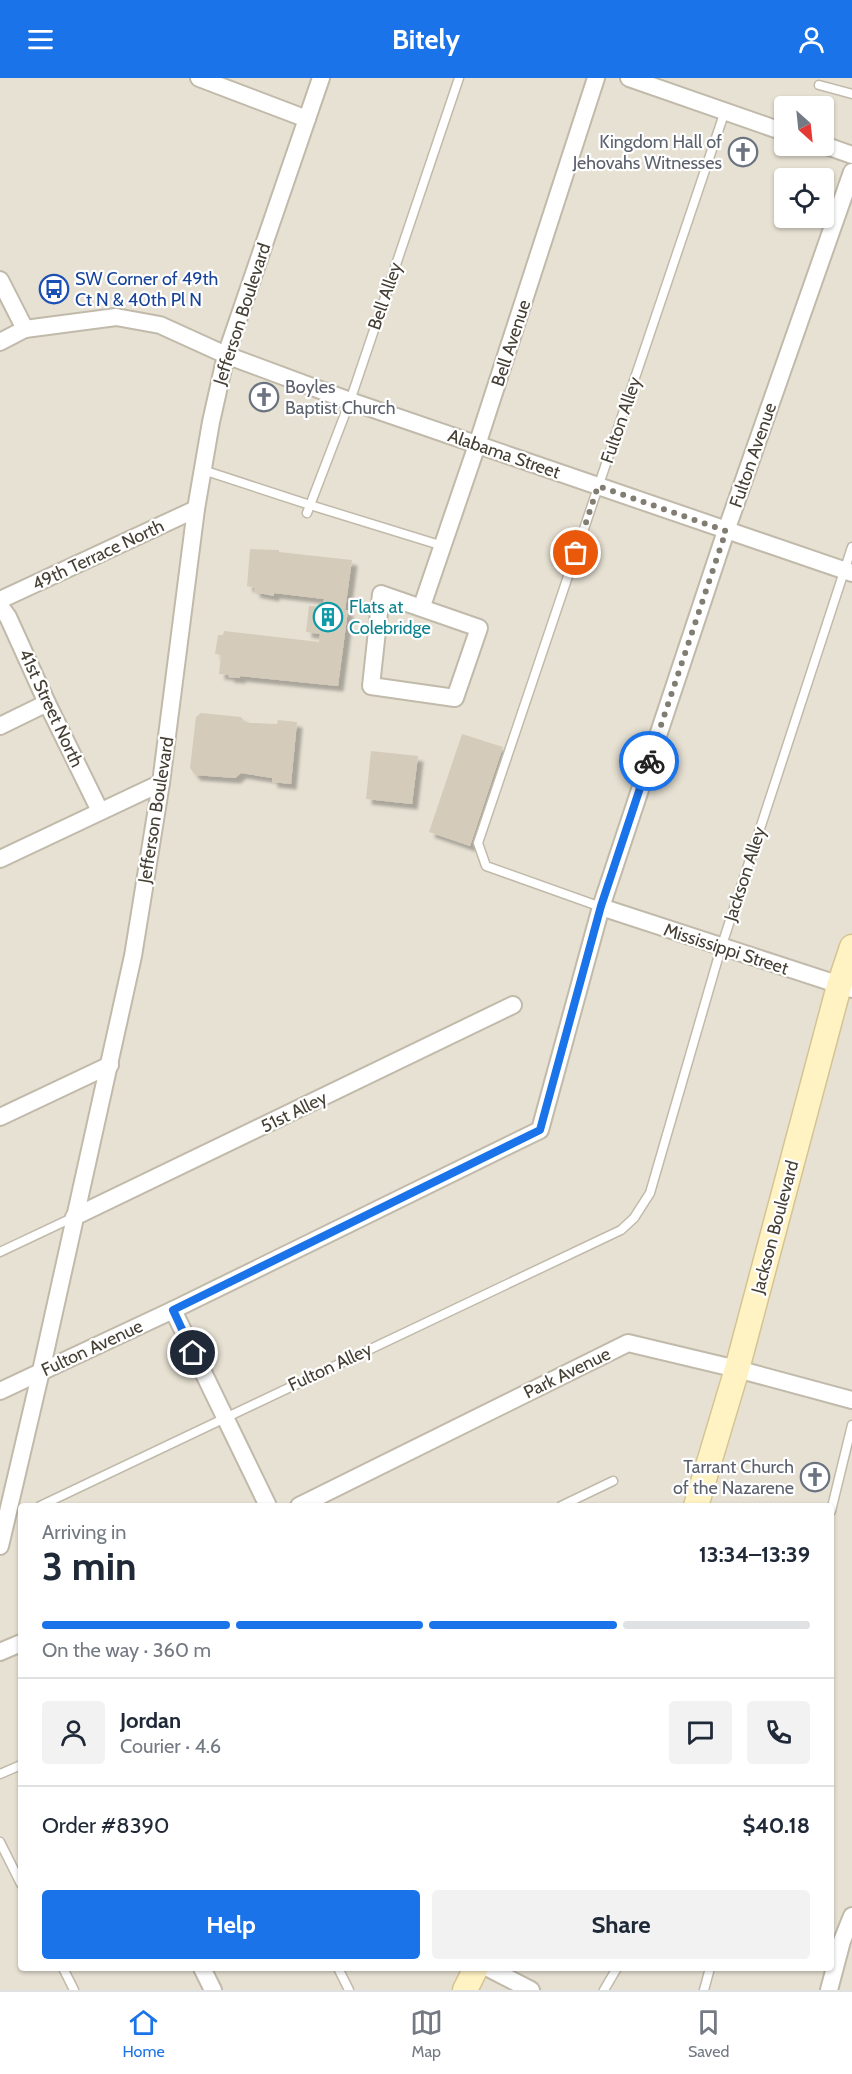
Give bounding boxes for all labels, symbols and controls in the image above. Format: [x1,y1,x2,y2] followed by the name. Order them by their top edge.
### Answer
[24,23,57,56] icon: menu
[392,23,460,56] text: Bitely
[795,23,828,56] icon: person
[774,96,834,156] north arrow
[774,96,834,228] map controls
[572,131,722,174] place label: Kingdom Hall of Jehovahs Witnesses
[727,136,759,168] church icon: Kingdom Hall of Jehovahs Witnesses
[774,168,834,228] button: locate
[208,240,275,389] street label: Jefferson Boulevard
[363,259,407,333] street label: Bell Alley
[75,268,218,311] place label: SW Corner of 49th Ct N & 40th Pl N
[38,273,70,305] bus stop icon: SW Corner of 49th Ct N & 40th Pl N
[487,297,535,389] street label: Bell Avenue
[596,374,646,466] street label: Fulton Alley
[285,376,395,419] place label: Boyles Baptist Church
[248,381,280,413] church icon: Boyles Baptist Church
[725,400,781,510] street label: Fulton Avenue
[445,425,563,483] street label: Alabama Street
[29,515,167,595] street label: 49th Terrace North
[550,527,601,578] pin
[559,536,592,569] icon: bag
[349,596,431,639] place label: Flats at Colebridge
[312,601,344,633] building icon: Flats at Colebridge
[14,645,88,771] street label: 41st Street North
[619,731,679,791] courier
[133,735,178,886] street label: Jefferson Boulevard
[633,745,666,778] icon: bike
[719,824,771,925] street label: Jackson Alley
[661,918,791,980] street label: Mississippi Street
[257,1087,331,1137] street label: 51st Alley
[746,1158,803,1297] street label: Jackson Boulevard
[38,1315,146,1381] street label: Fulton Avenue
[167,1327,218,1378] pin
[176,1336,209,1369] icon: home
[285,1338,375,1396] street label: Fulton Alley
[520,1343,614,1403] street label: Park Avenue
[673,1456,794,1499] place label: Tarrant Church of the Nazarene
[799,1461,831,1493] church icon: Tarrant Church of the Nazarene
[42,1520,126,1544] text: Arriving in
[699,1541,810,1568] text: 13:34–13:39
[42,1542,137,1590] text: 3 min
[42,1638,211,1662] text: On the way · 360 m
[42,1701,105,1764] button: person
[669,1701,732,1764] button: chat
[747,1701,810,1764] button: phone
[120,1707,181,1734] text: Jordan
[120,1734,221,1758] text: Courier · 4.6
[42,1812,169,1839] text: Order #8390
[742,1812,810,1839] text: $40.18
[42,1890,420,1959] button: Help
[432,1890,810,1959] button: Share
[123,2006,165,2061] tab: Home
[410,2006,443,2061] tab: Map
[688,2006,729,2061] tab: Saved

